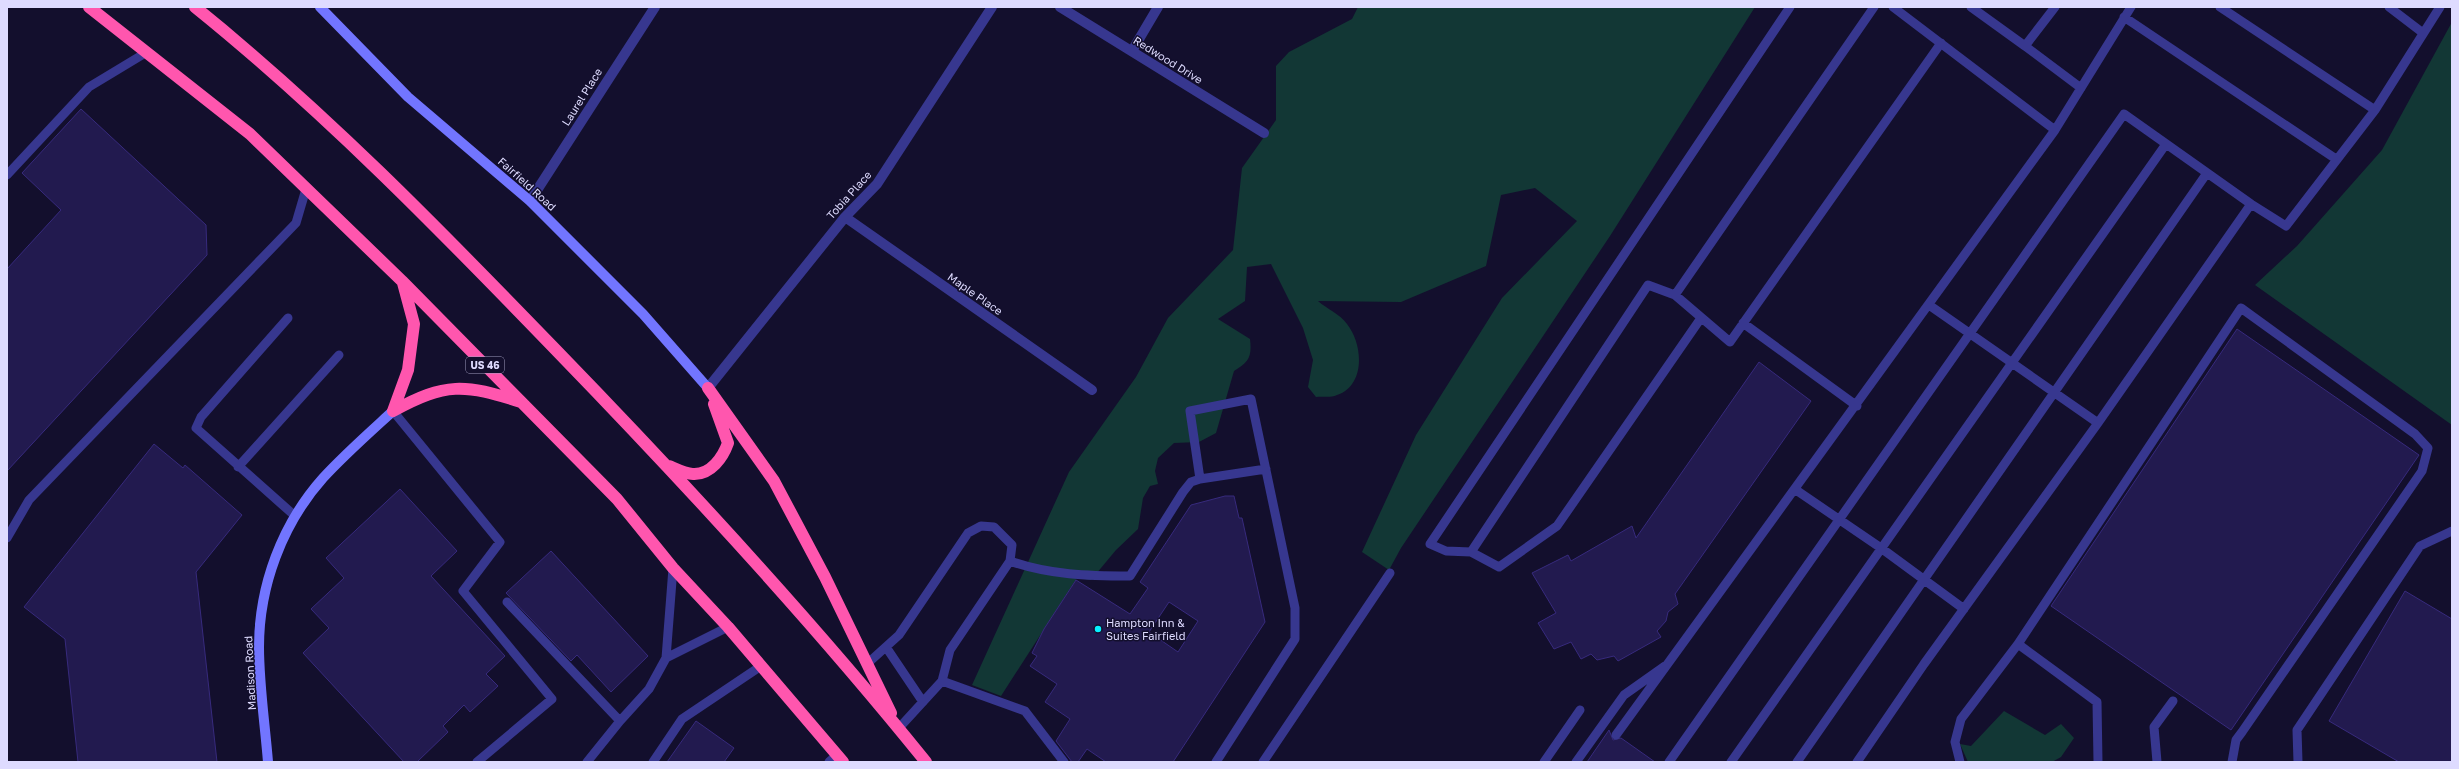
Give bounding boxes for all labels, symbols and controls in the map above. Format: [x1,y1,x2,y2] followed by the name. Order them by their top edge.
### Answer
[1131,33,1205,86] street label: Redwood Drive
[559,66,604,128] street label: Laurel Place
[496,154,559,213] street label: Fairfield Road
[824,168,874,221] street label: Tobia Place
[945,270,1005,317] street label: Maple Place
[466,357,504,373] road number: US 46
[1106,616,1186,642] place label: Hampton Inn & Suites Fairfield
[1093,624,1103,634] marker: Hampton Inn & Suites Fairfield
[241,636,258,710] street label: Madison Road

